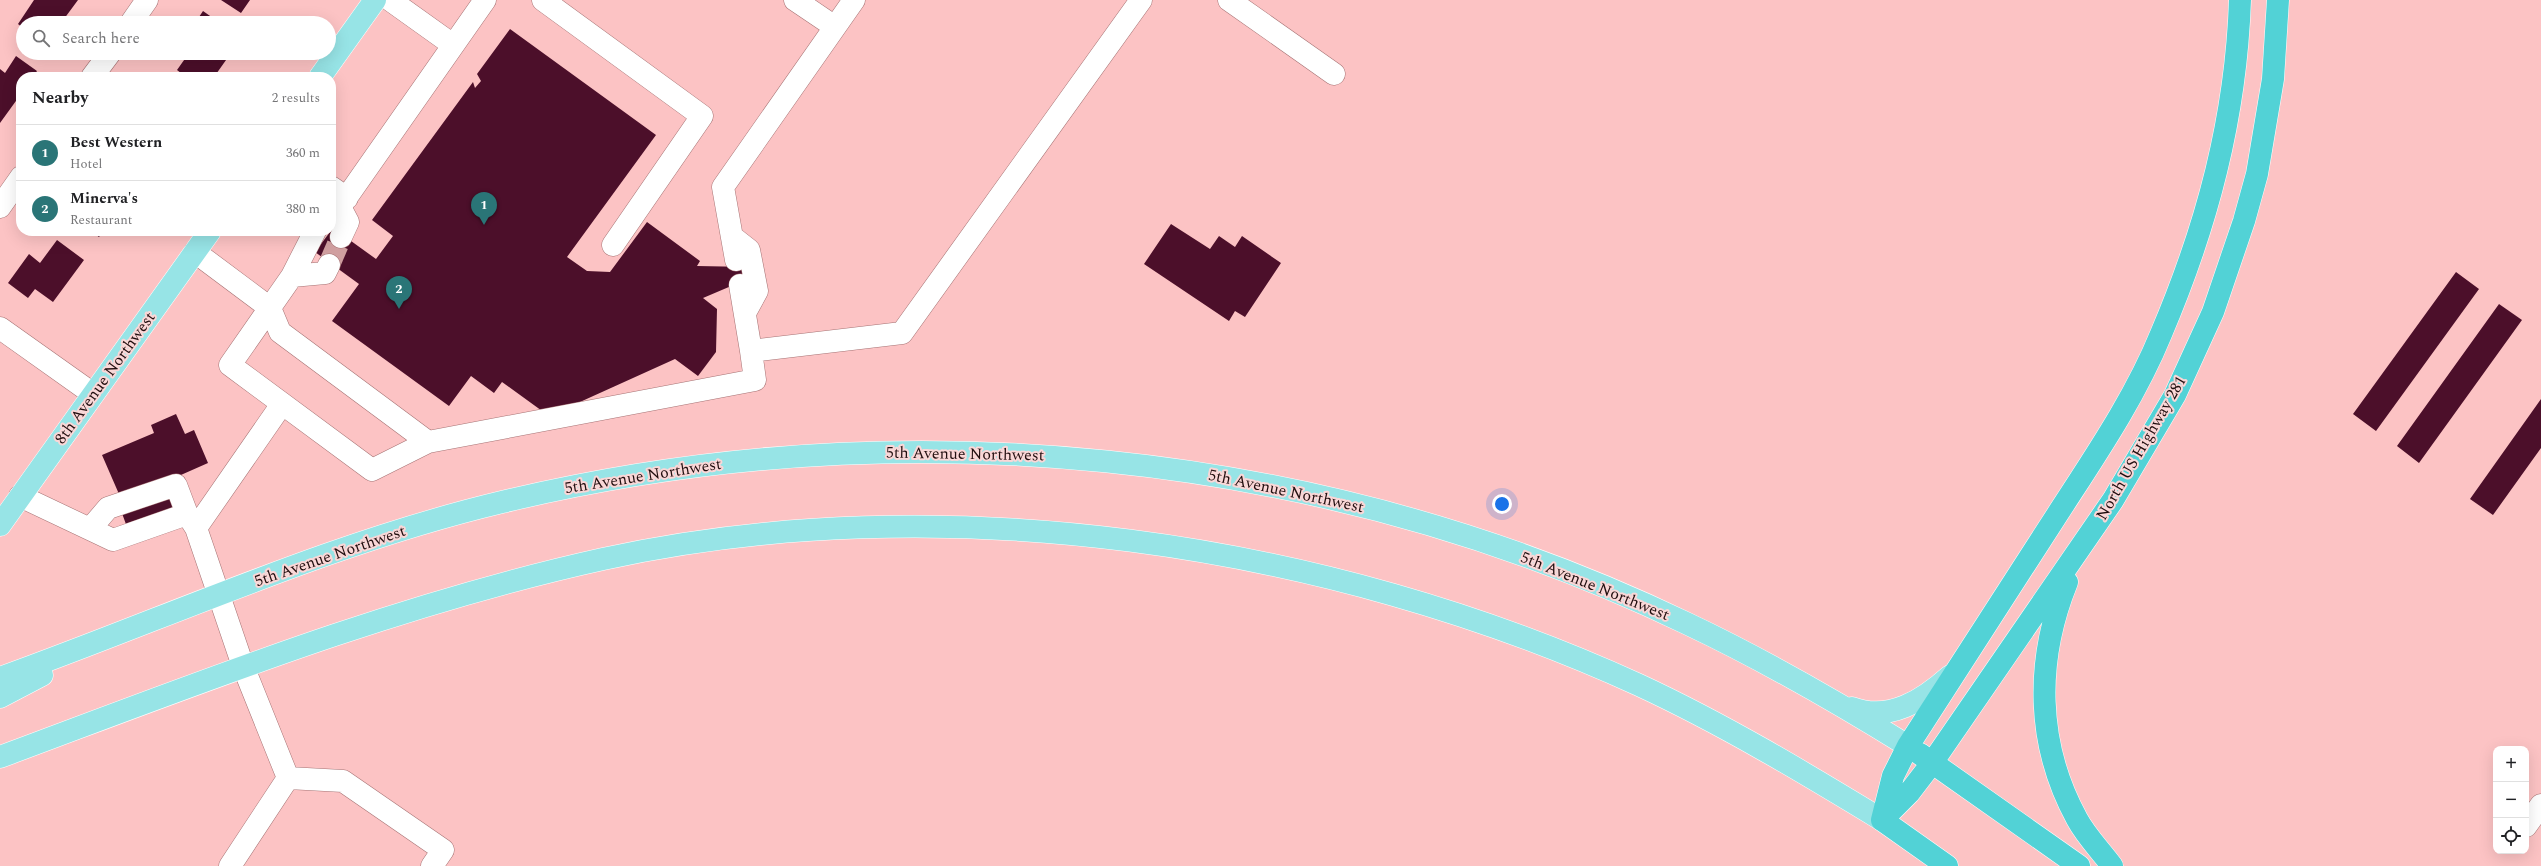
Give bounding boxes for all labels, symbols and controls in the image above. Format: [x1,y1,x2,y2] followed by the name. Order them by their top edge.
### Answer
[16,16,336,60] search box
[30,27,52,49] icon: search
[62,27,140,50] text: Search here
[32,85,88,111] text: Nearby
[272,88,320,108] text: 2 results
[70,131,162,154] text: Best Western
[41,143,49,163] text: 1
[286,143,320,163] text: 360 m
[70,154,102,174] text: Hotel
[70,187,138,210] text: Minerva's
[471,192,497,225] pin: 1
[41,199,49,219] text: 2
[286,199,320,219] text: 380 m
[70,210,132,230] text: Restaurant
[386,276,412,309] pin: 2
[49,307,162,449] street label: 8th Avenue Northwest
[2090,371,2192,525] street label: North US Highway 281
[886,441,1045,467] street label: 5th Avenue Northwest
[563,452,724,500] street label: 5th Avenue Northwest
[1206,463,1366,519] street label: 5th Avenue Northwest
[1492,494,1512,514] your location
[251,519,409,593] street label: 5th Avenue Northwest
[1517,545,1673,627] street label: 5th Avenue Northwest
[2493,746,2529,854] map controls
[2493,746,2529,782] button: +
[2493,782,2529,818] button: −
[2493,818,2529,854] button: locate

